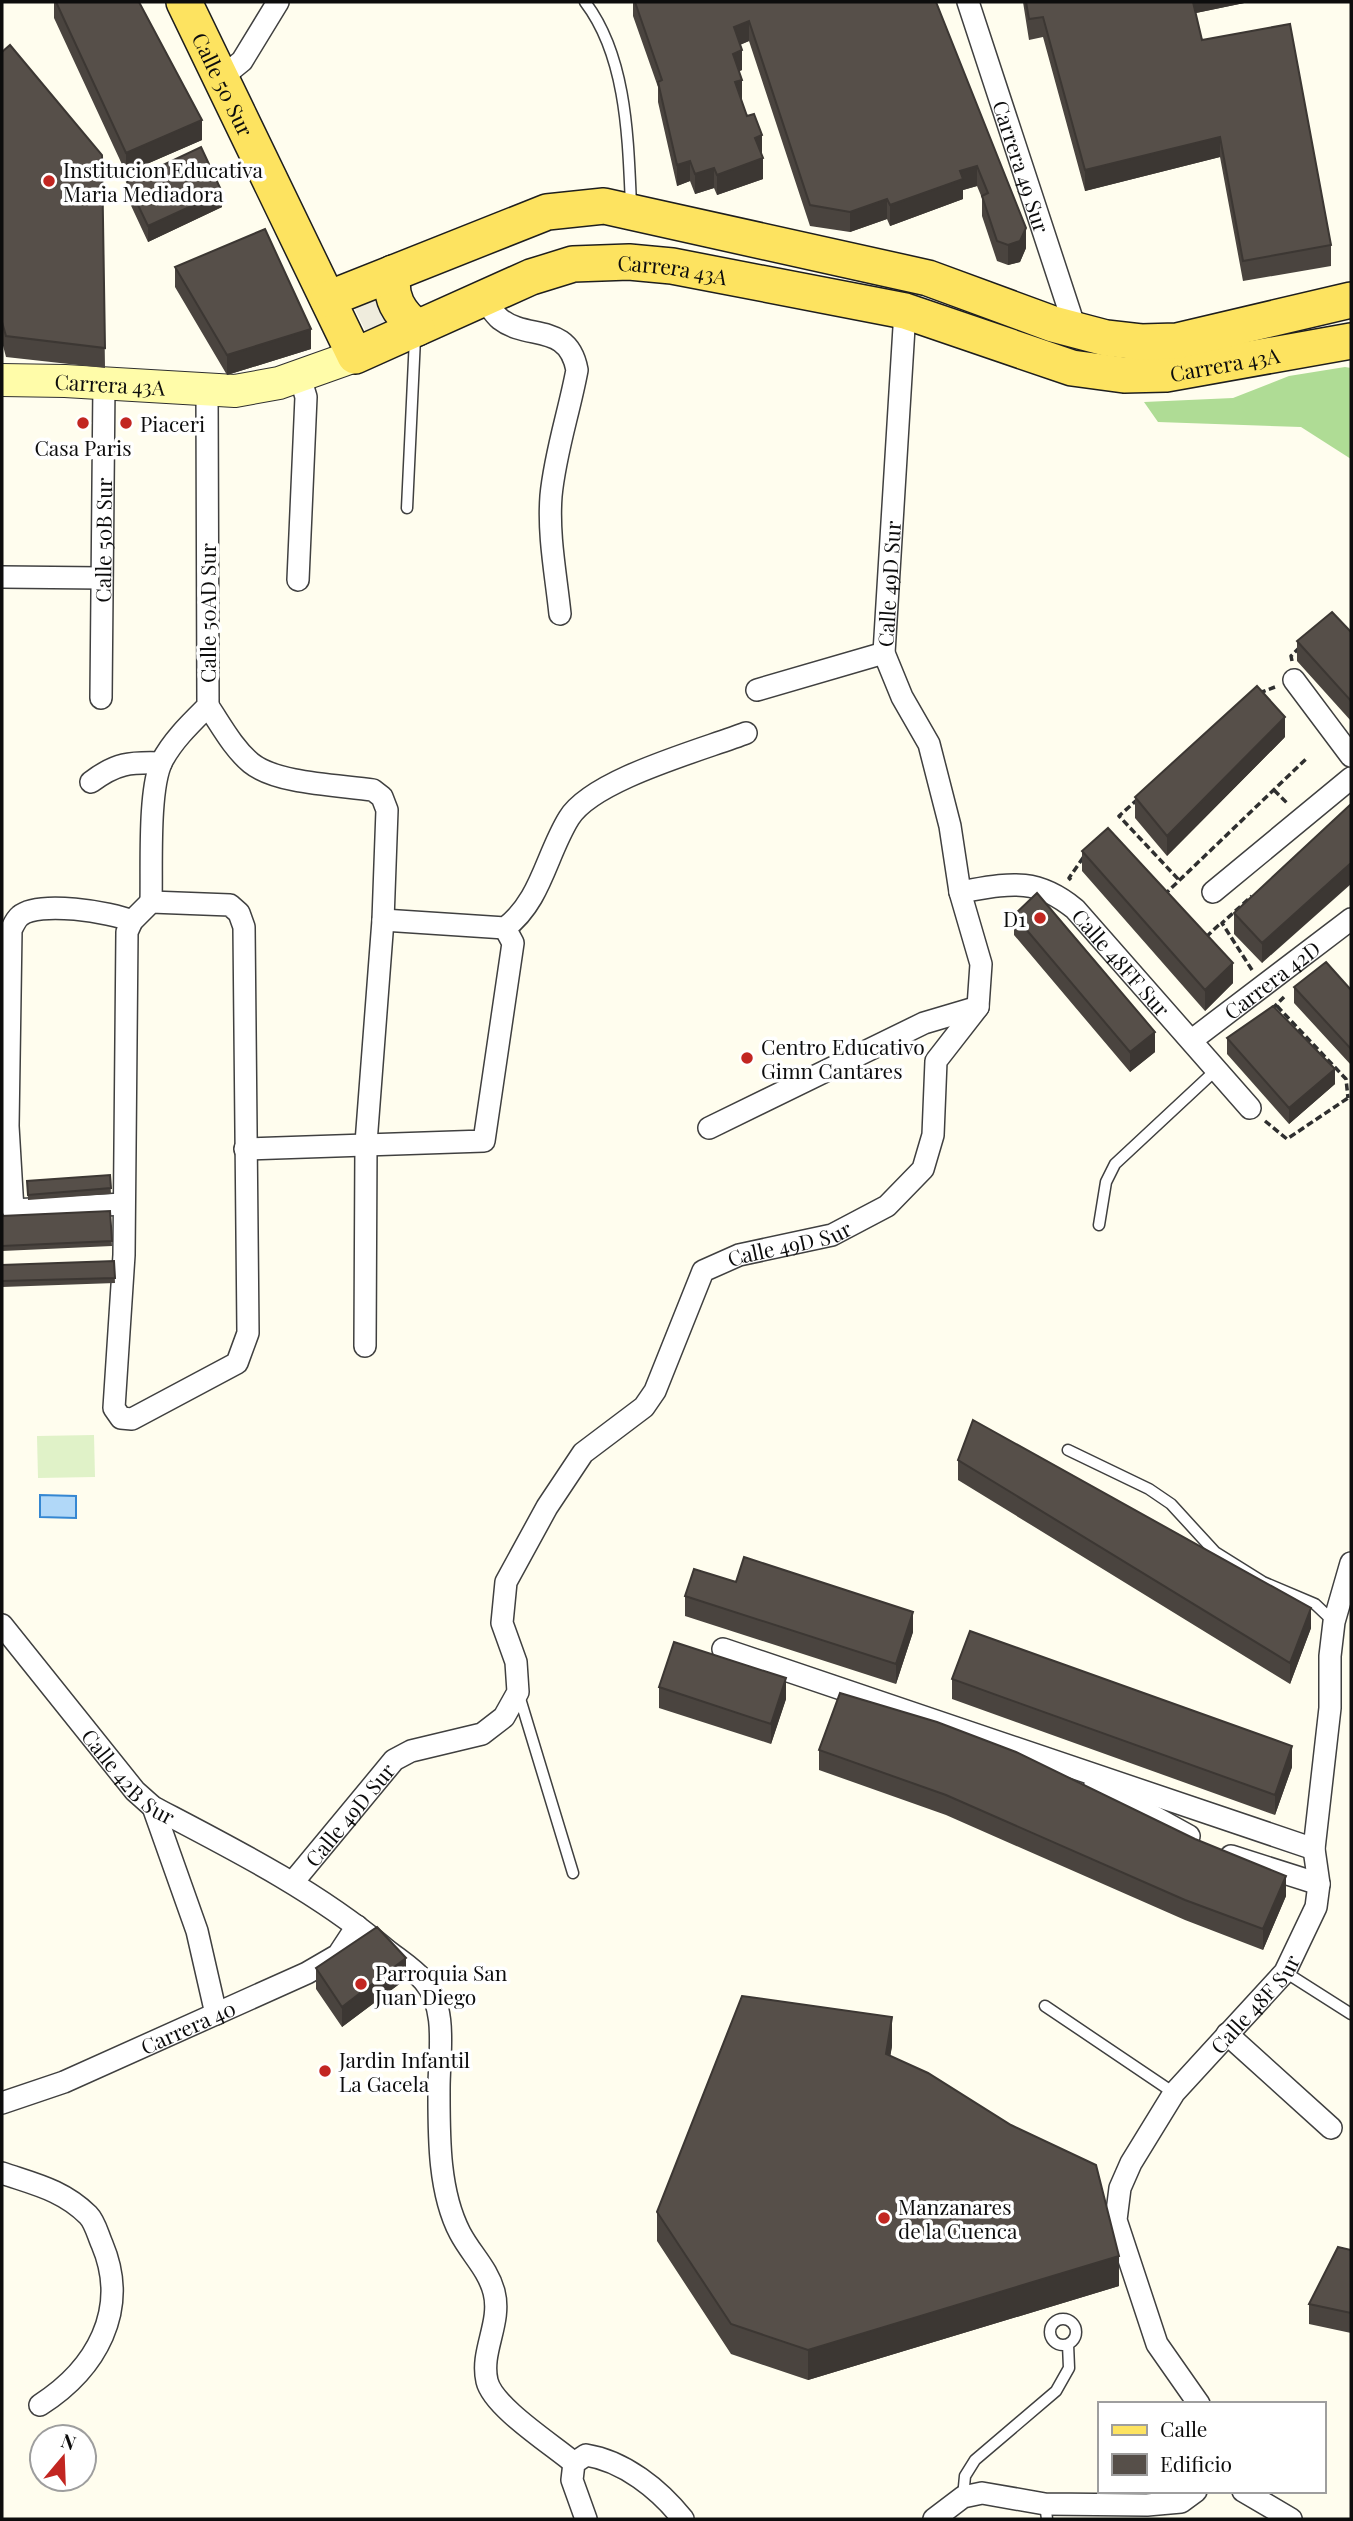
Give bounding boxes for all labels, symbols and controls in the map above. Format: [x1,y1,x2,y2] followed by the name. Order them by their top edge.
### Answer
[187,27,261,141] street label: Calle 50 Sur
[987,97,1057,237] street label: Carrera 49 Sur
[63,155,263,207] place label: Institucion Educativa Maria Mediadora
[41,173,57,189] marker: Institucion Educativa Maria Mediadora
[617,248,731,291] street label: Carrera 43A
[1168,340,1282,387] street label: Carrera 43A
[54,367,167,401] street label: Carrera 43A
[140,409,205,437] place label: Piaceri
[75,415,91,431] marker: Casa Paris
[118,415,134,431] marker: Piaceri
[34,433,132,461] place label: Casa Paris
[88,477,117,603] street label: Calle 50B Sur
[870,519,906,648] street label: Calle 49D Sur
[193,542,221,683] street label: Calle 50AD Sur
[1066,902,1177,1022] street label: Calle 48FF Sur
[1003,904,1026,932] place label: D1
[1032,910,1048,926] marker: D1
[1218,934,1325,1025] street label: Carrera 42D
[761,1032,925,1084] place label: Centro Educativo Gimn Cantares
[739,1050,755,1066] marker: Centro Educativo Gimn Cantares
[722,1213,856,1273] street label: Calle 49D Sur
[76,1722,181,1830] street label: Calle 42B Sur
[298,1756,401,1872] street label: Calle 49D Sur
[1204,1949,1306,2059] street label: Calle 48F Sur
[374,1958,508,2010] place label: Parroquia San Juan Diego
[353,1976,369,1992] marker: Parroquia San Juan Diego
[136,1993,240,2060] street label: Carrera 40
[338,2045,470,2097] place label: Jardin Infantil La Gacela
[317,2063,333,2079] marker: Jardin Infantil La Gacela
[898,2192,1018,2244] place label: Manzanares de la Cuenca
[876,2210,892,2226] marker: Manzanares de la Cuenca
[1098,2402,1325,2493] legend
[1160,2414,1207,2442] text: Calle
[28,2423,98,2493] north arrow
[58,2426,80,2456] text: N
[1160,2449,1232,2477] text: Edificio

